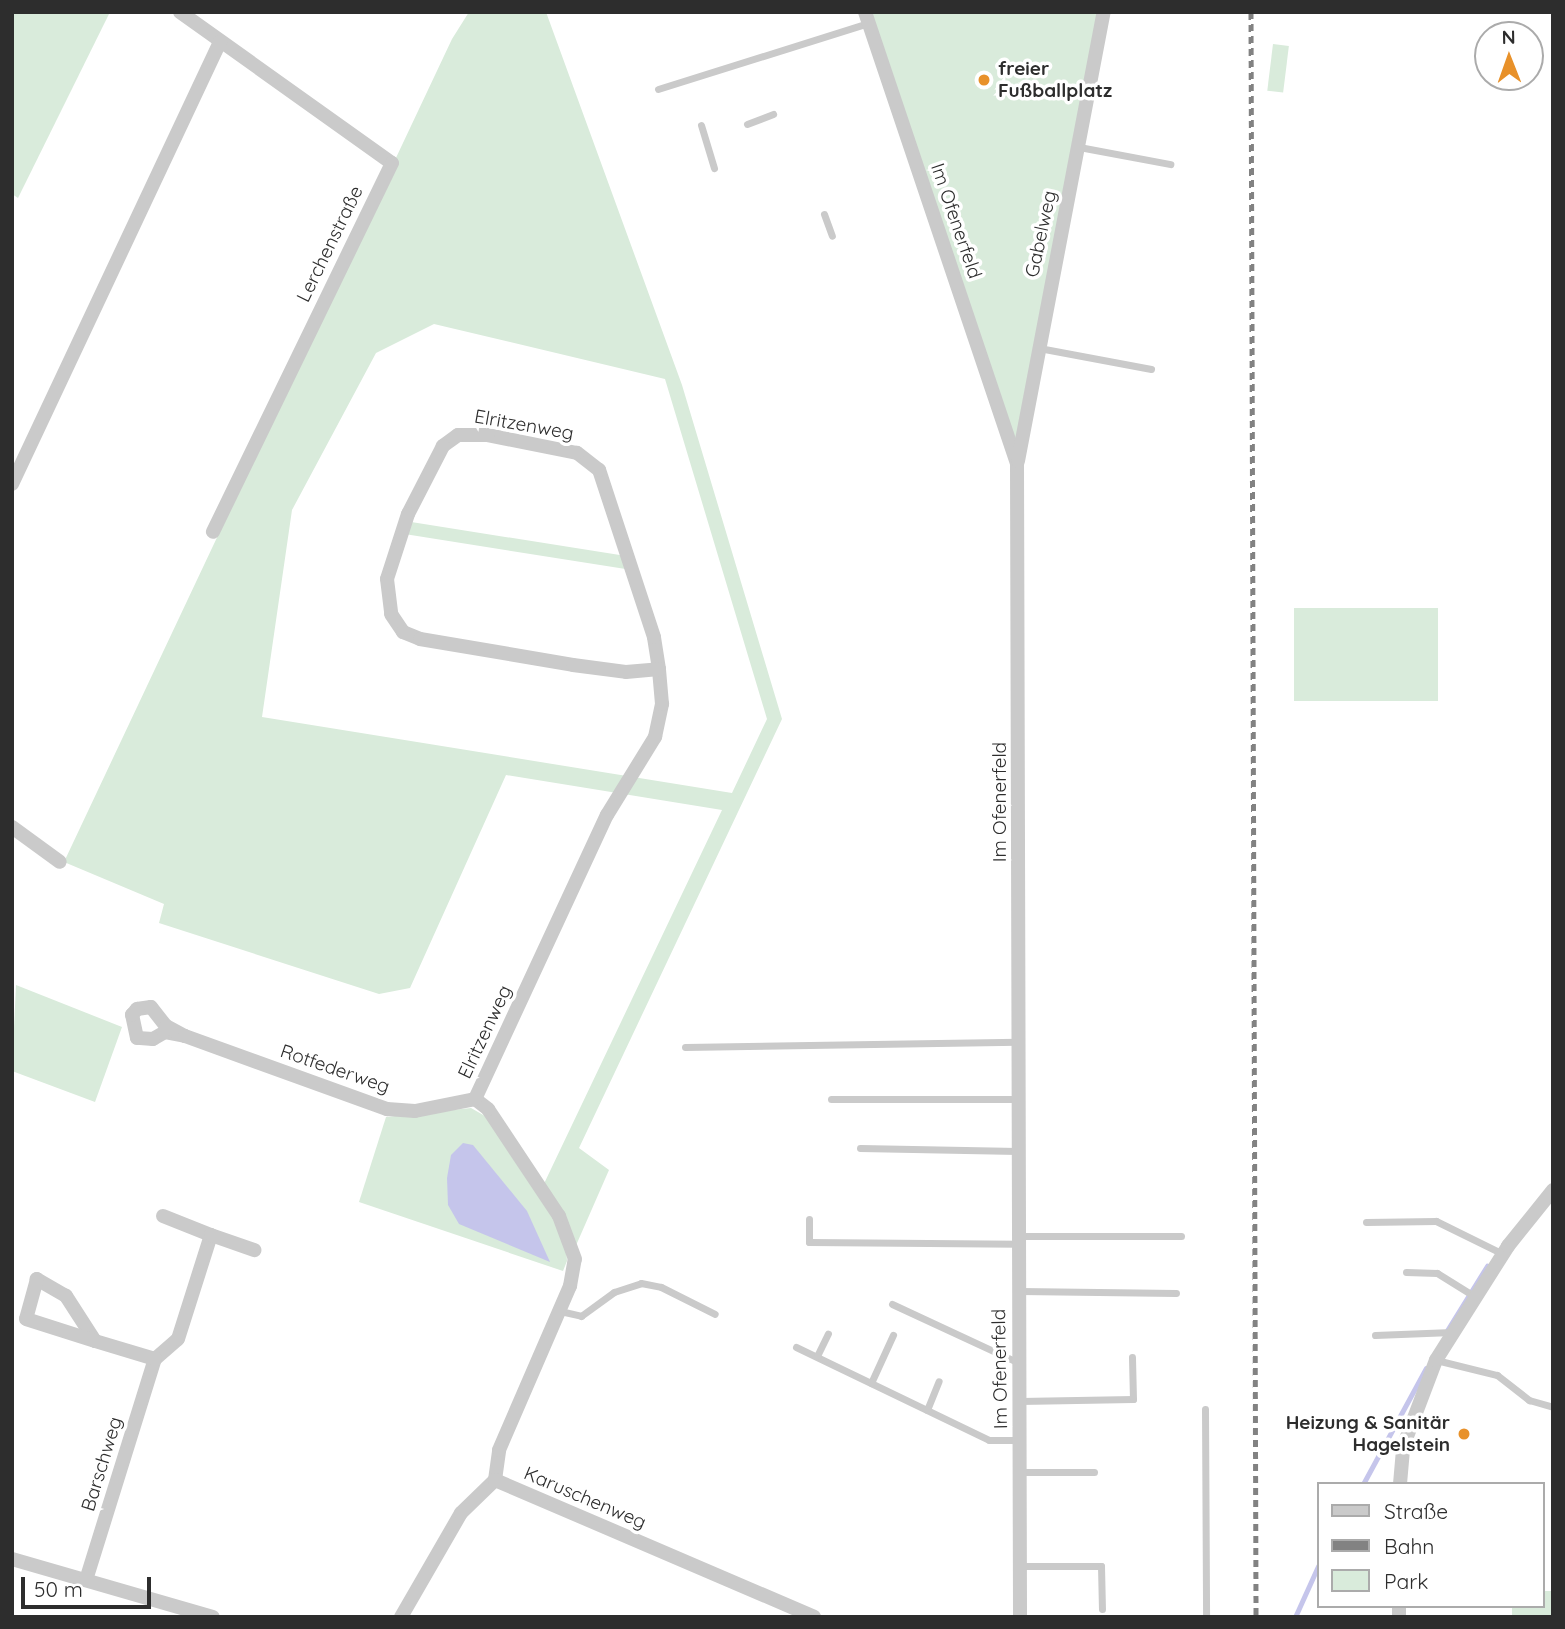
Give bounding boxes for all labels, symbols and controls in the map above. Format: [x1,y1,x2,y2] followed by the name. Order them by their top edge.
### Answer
[1474,21,1544,91] north arrow
[1501,25,1516,49] text: N
[998,58,1112,102] place label: freier Fußballplatz
[976,72,992,88] marker: freier Fußballplatz
[926,160,986,282] street label: Im Ofenerfeld
[292,182,368,306] street label: Lerchenstraße
[1021,189,1061,279] street label: Gabelweg
[473,405,575,445] street label: Elritzenweg
[989,742,1011,862] street label: Im Ofenerfeld
[453,982,517,1082] street label: Elritzenweg
[277,1040,393,1098] street label: Rotfederweg
[988,1309,1012,1429] street label: Im Ofenerfeld
[1286,1412,1450,1456] place label: Heizung & Sanitär Hagelstein
[77,1414,127,1514] street label: Barschweg
[1456,1426,1472,1442] marker: Heizung & Sanitär Hagelstein
[520,1462,650,1534] street label: Karuschenweg
[1316,1482,1544,1608] legend
[1384,1498,1448,1524] text: Straße
[1384,1533,1434,1559] text: Bahn
[24,1562,154,1606] scale bar
[1384,1568,1428,1594] text: Park
[34,1576,83,1602] text: 50 m

